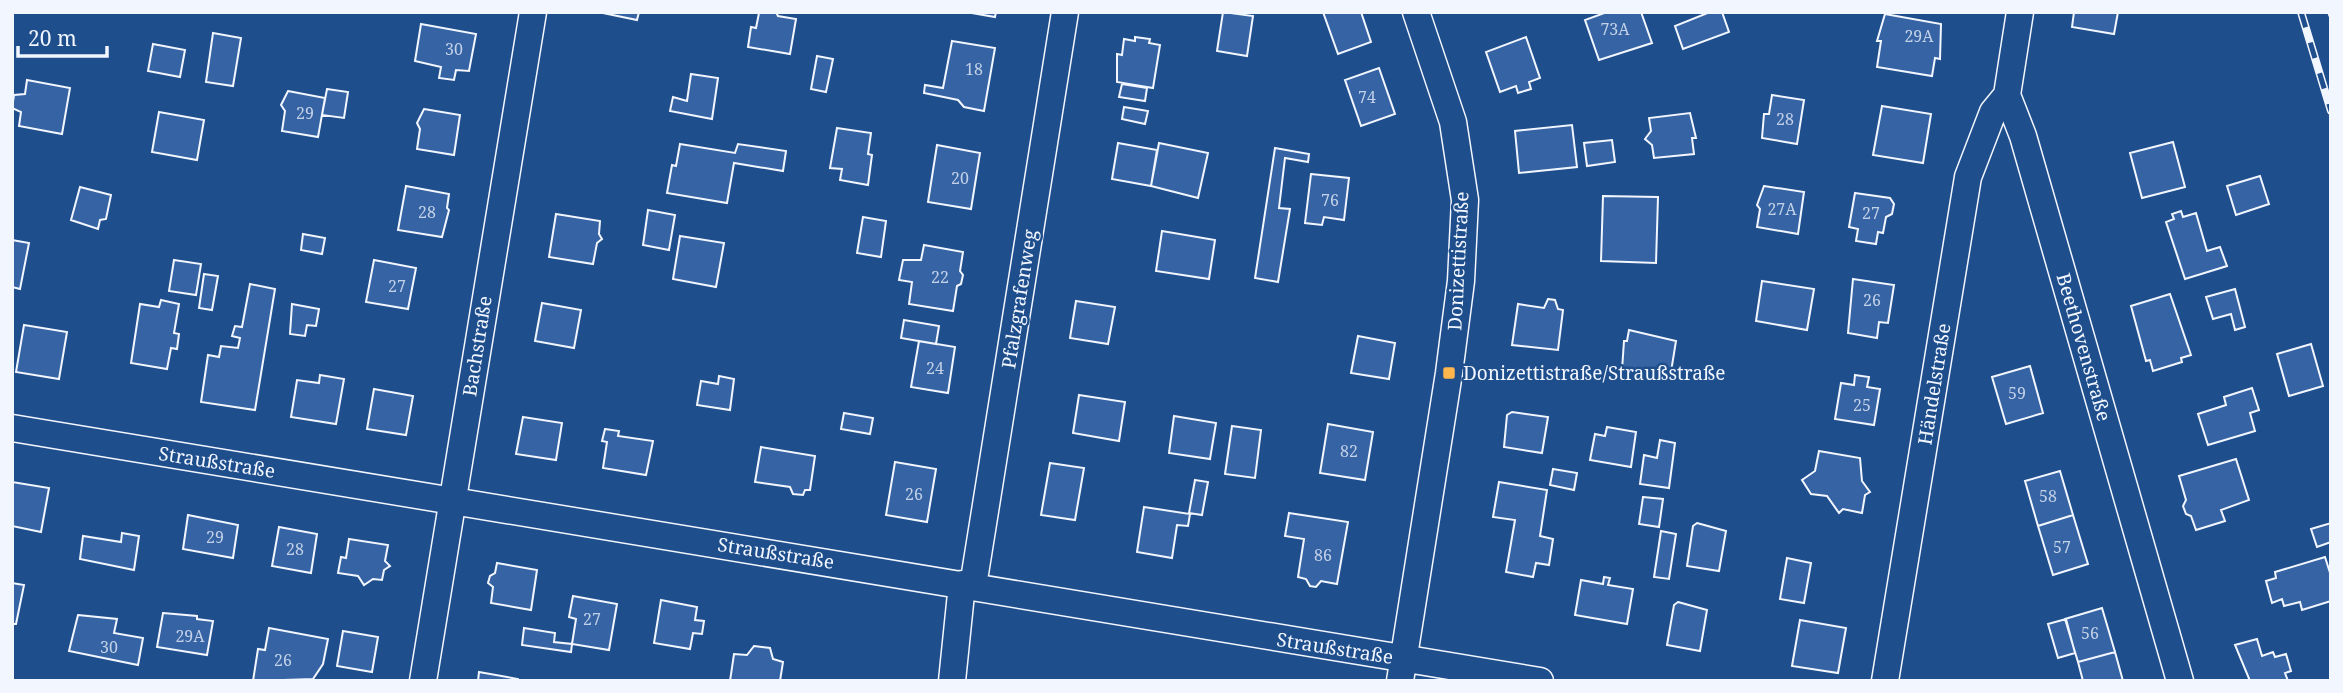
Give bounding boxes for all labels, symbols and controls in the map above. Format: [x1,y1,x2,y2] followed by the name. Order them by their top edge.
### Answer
[18,14,107,58] scale bar
[1600,18,1630,40] house number: 73A
[28,24,77,52] text: 20 m
[1904,25,1934,47] house number: 29A
[445,38,463,60] house number: 30
[965,58,983,80] house number: 18
[1358,86,1376,108] house number: 74
[296,102,314,124] house number: 29
[1776,108,1794,130] house number: 28
[951,167,969,189] house number: 20
[1321,189,1339,211] house number: 76
[1441,191,1475,331] street label: Donizettistraße
[1767,198,1797,220] house number: 27A
[418,201,436,223] house number: 28
[1862,202,1880,224] house number: 27
[995,228,1043,370] street label: Pfalzgrafenweg
[931,266,949,288] house number: 22
[2050,270,2118,424] street label: Beethovenstraße
[388,275,406,297] house number: 27
[1863,289,1881,311] house number: 26
[456,294,498,398] street label: Bachstraße
[1912,321,1956,447] street label: Händelstraße
[926,357,944,379] house number: 24
[1463,360,1726,386] place label: Donizettistraße/Straußstraße
[1441,365,1457,381] marker: Donizettistraße/Straußstraße
[2008,382,2026,404] house number: 59
[1853,394,1871,416] house number: 25
[157,440,277,484] street label: Straußstraße
[1340,440,1358,462] house number: 82
[905,483,923,505] house number: 26
[2039,485,2057,507] house number: 58
[206,526,224,548] house number: 29
[716,531,836,575] street label: Straußstraße
[2053,536,2071,558] house number: 57
[286,538,304,560] house number: 28
[1314,544,1332,566] house number: 86
[583,608,601,630] house number: 27
[2081,622,2099,644] house number: 56
[175,625,205,647] house number: 29A
[1275,626,1395,670] street label: Straußstraße
[100,636,118,658] house number: 30
[274,649,292,671] house number: 26

